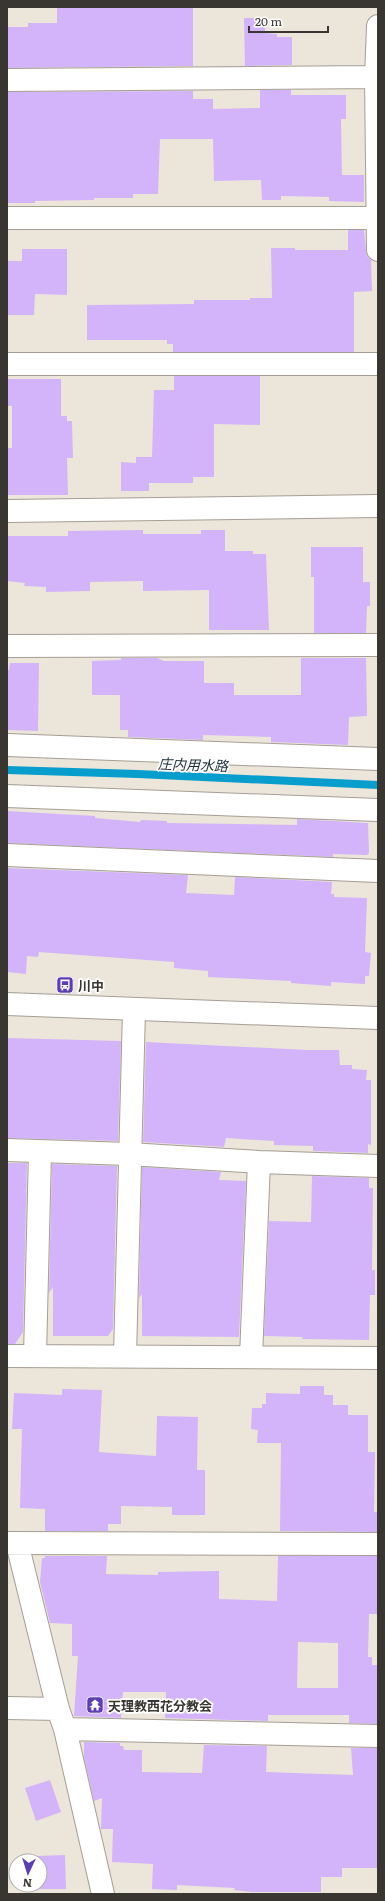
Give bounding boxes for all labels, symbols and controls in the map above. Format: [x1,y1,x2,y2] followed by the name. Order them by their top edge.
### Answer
[249,8,328,34] scale bar
[255,12,282,30] text: 20 m
[158,753,229,775] water label: 庄内用水路
[55,975,75,995] bus stop icon: 川中
[78,976,104,995] place label: 川中
[85,1695,105,1715] temple icon: 天理教西花分教会
[108,1696,212,1715] place label: 天理教西花分教会
[8,1853,48,1893] north arrow
[22,1876,32,1892] text: N

